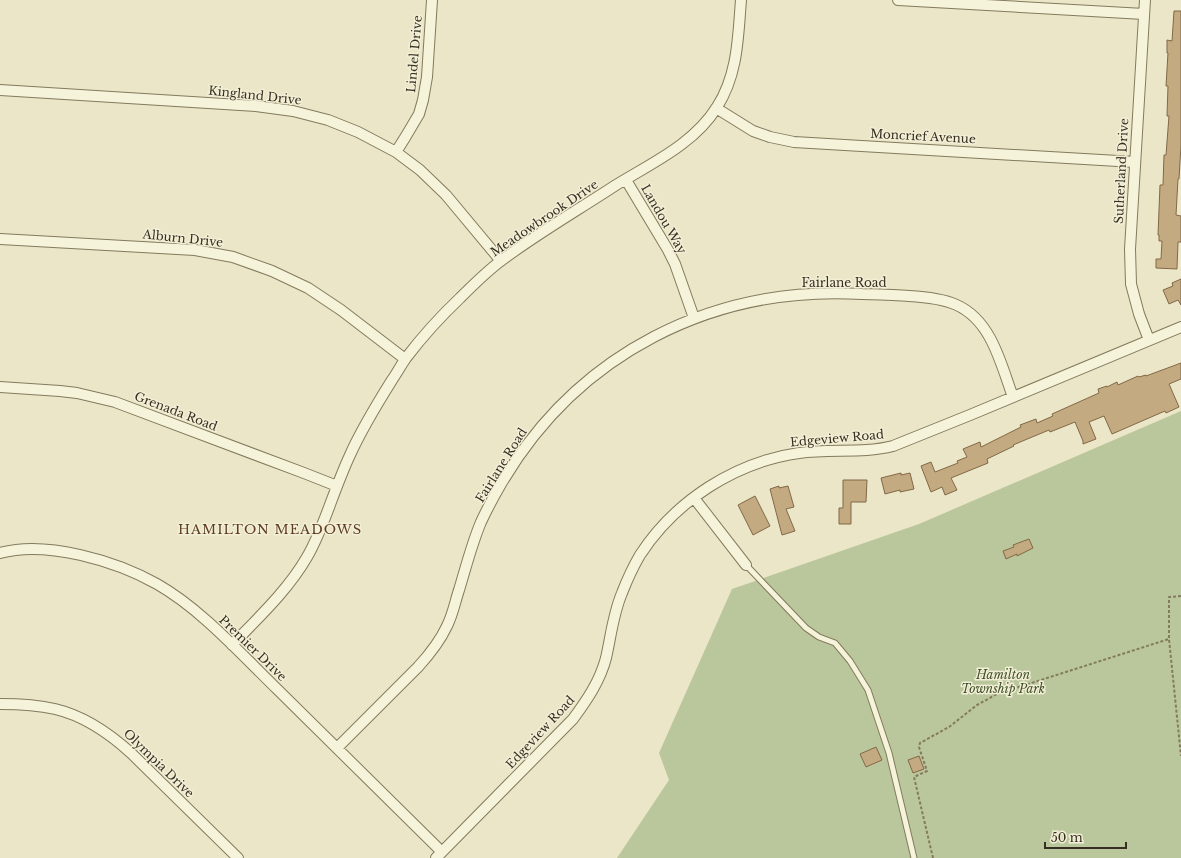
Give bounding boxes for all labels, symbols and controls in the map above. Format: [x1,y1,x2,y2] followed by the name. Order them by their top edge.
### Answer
[403,15,425,93] street label: Lindel Drive
[208,83,302,107] street label: Kingland Drive
[1111,118,1131,224] street label: Sutherland Drive
[870,126,976,146] street label: Moncrief Avenue
[487,176,601,260] street label: Meadowbrook Drive
[638,182,690,257] street label: Landou Way
[141,226,224,250] street label: Alburn Drive
[801,275,887,290] street label: Fairlane Road
[132,388,220,434] street label: Grenada Road
[472,425,530,505] street label: Fairlane Road
[789,426,885,450] street label: Edgeview Road
[178,521,362,538] district label: HAMILTON MEADOWS
[216,612,290,684] street label: Premier Drive
[961,667,1045,696] park label: Hamilton Township Park
[502,692,578,772] street label: Edgeview Road
[121,726,197,800] street label: Olympia Drive
[1045,824,1126,850] scale bar
[1051,830,1083,845] text: 50 m

